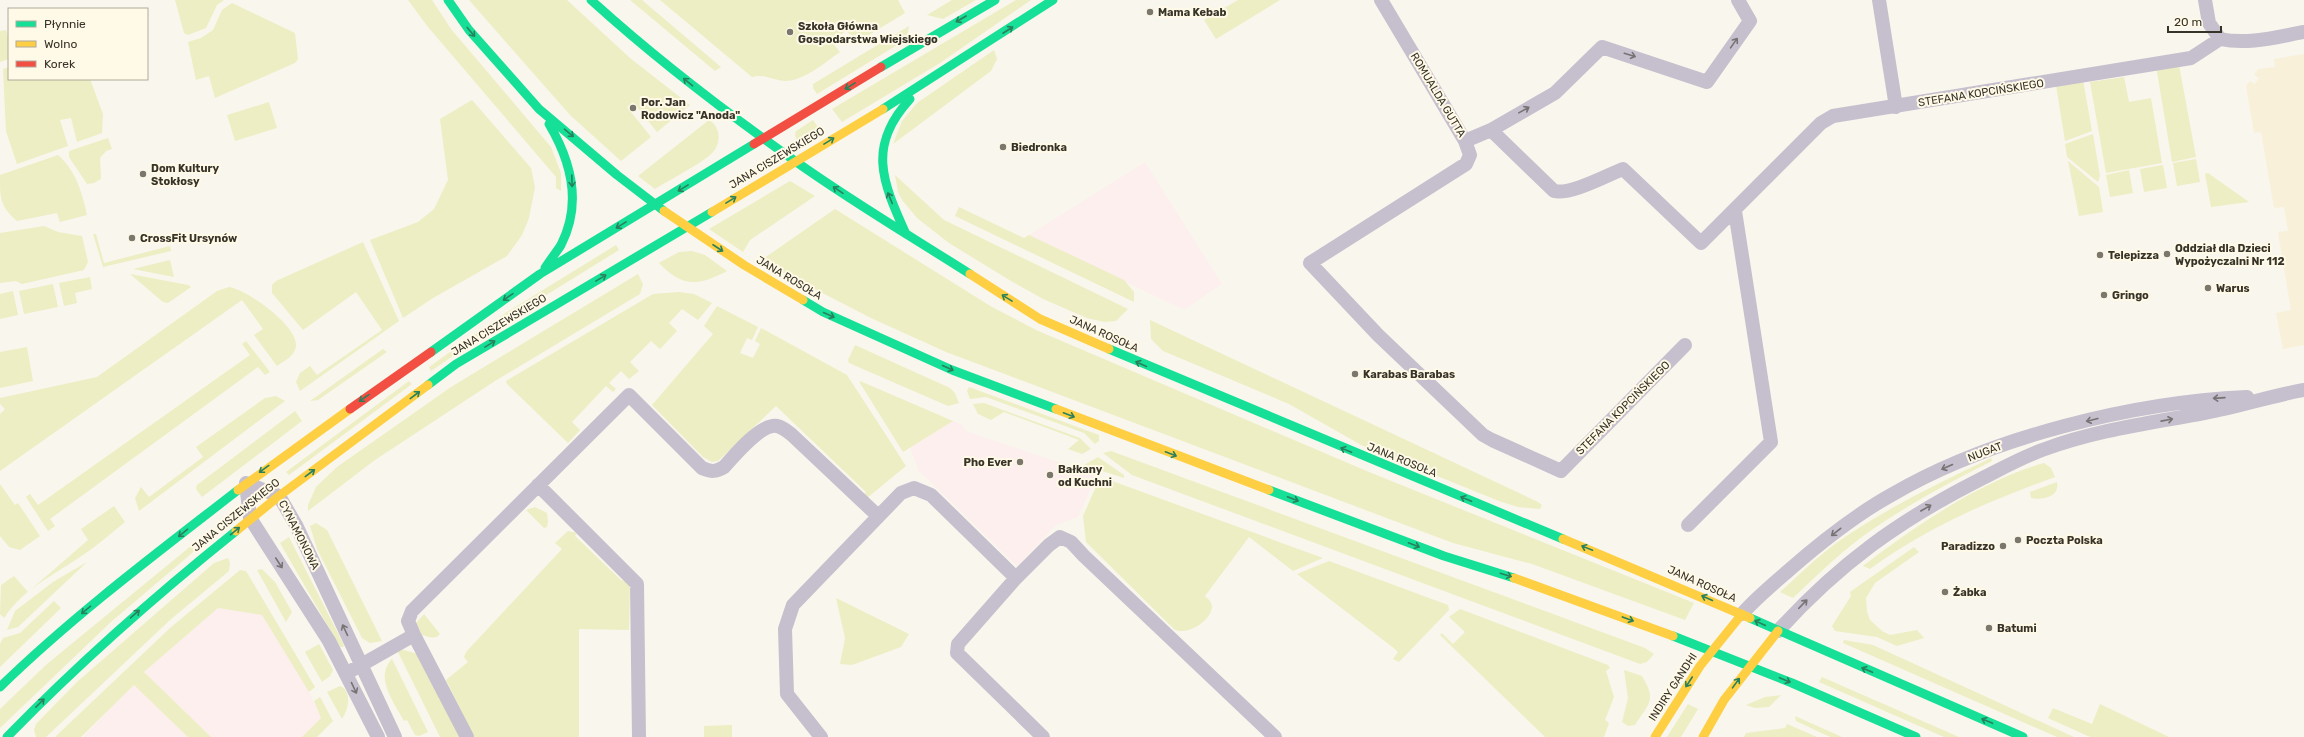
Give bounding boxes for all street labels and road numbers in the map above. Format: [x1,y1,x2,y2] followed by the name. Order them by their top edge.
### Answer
[1408,50,1469,140] street label: ROMUALDA GUTTA
[1917,77,2045,109] street label: STEFANA KOPCIŃSKIEGO
[727,124,827,192] street label: JANA CISZEWSKIEGO
[754,253,825,303] street label: JANA ROSOŁA
[449,291,549,359] street label: JANA CISZEWSKIEGO
[1067,313,1141,355] street label: JANA ROSOŁA
[1573,358,1673,458] street label: STEFANA KOPCIŃSKIEGO
[1966,439,2005,464] street label: NUGAT
[1365,440,1439,480] street label: JANA ROSOŁA
[190,476,282,554] street label: JANA CISZEWSKIEGO
[276,498,322,573] street label: CYNAMONOWA
[1665,563,1739,605] street label: JANA ROSOŁA
[1646,651,1700,723] street label: INDIRY GANDHI

